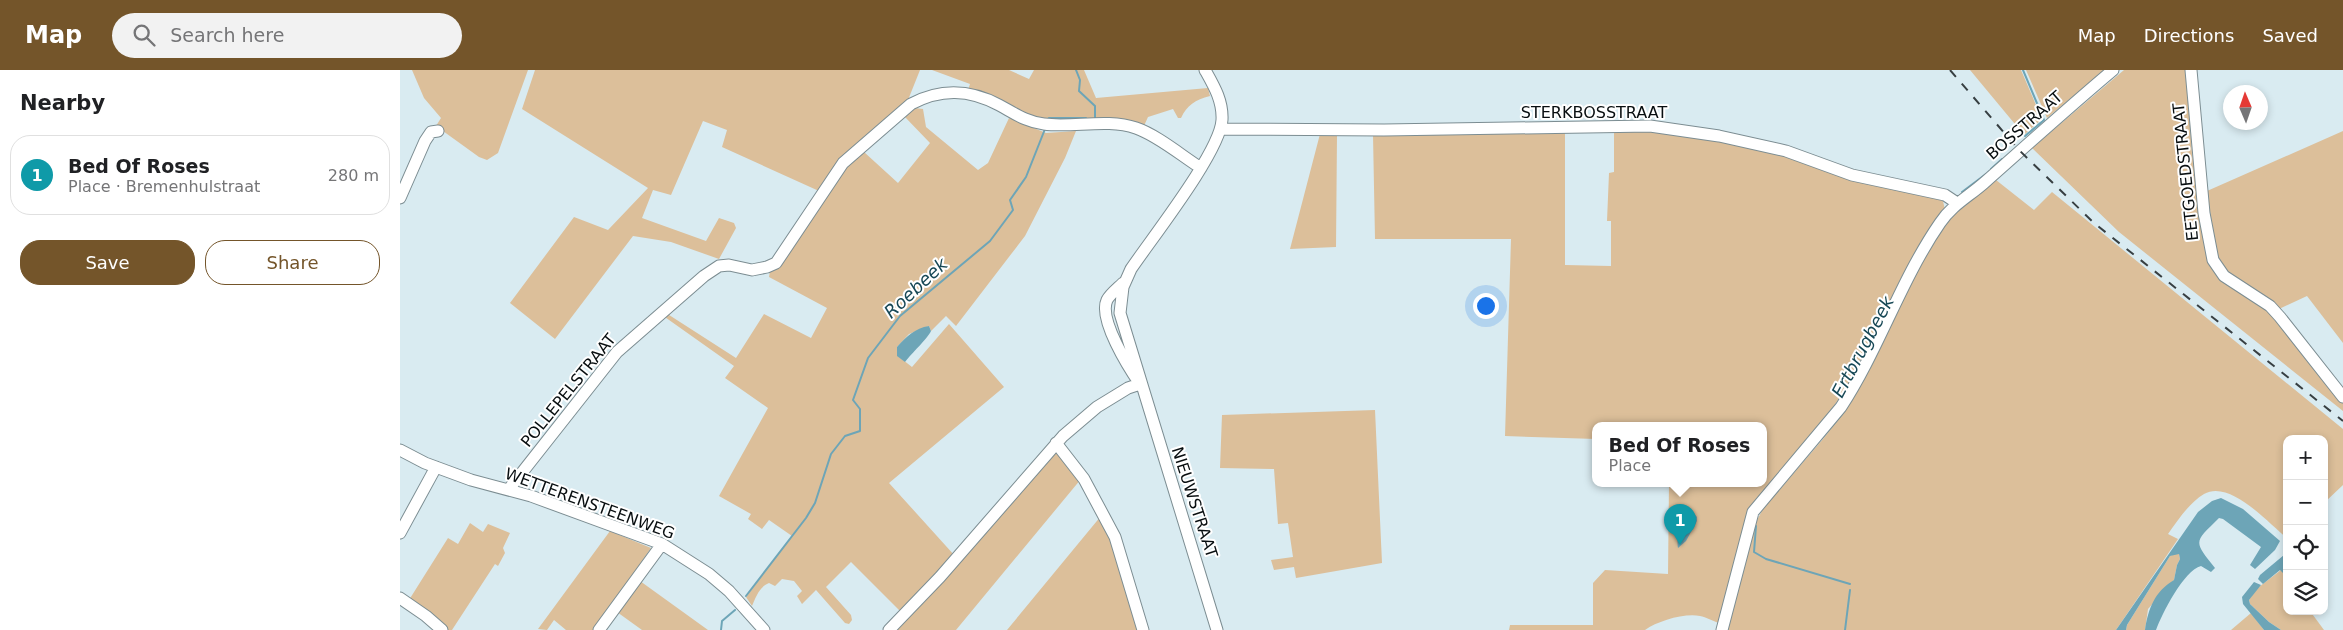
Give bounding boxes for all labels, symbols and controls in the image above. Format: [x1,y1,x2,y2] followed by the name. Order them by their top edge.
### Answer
[112,13,462,58] search box
[25,21,82,49] text: Map
[130,21,158,49] icon: search
[170,24,284,46] text: Search here
[2078,25,2116,46] text: Map
[2144,25,2234,46] text: Directions
[2262,25,2318,46] text: Saved
[2223,85,2268,130] north arrow
[1982,87,2066,164] street label: BOSSTRAAT
[20,91,105,115] text: Nearby
[2169,102,2202,242] street label: EETGOEDSTRAAT
[1521,103,1667,122] street label: STERKBOSSTRAAT
[68,155,210,177] text: Bed Of Roses
[31,166,43,185] text: 1
[328,166,379,185] text: 280 m
[68,177,260,196] text: Place · Bremenhulstraat
[20,240,195,285] button: Save
[205,240,380,285] button: Share
[880,252,953,322] water label: Roebeek
[1827,291,1899,401] water label: Ertbrugbeek
[1473,293,1499,319] your location
[517,330,620,451] street label: POLLEPELSTRAAT
[1592,422,1767,487] popup
[1609,434,1750,456] text: Bed Of Roses
[2283,435,2328,615] map controls
[2283,435,2328,480] button: +
[1168,444,1221,560] street label: NIEUWSTRAAT
[1609,456,1651,475] text: Place
[502,464,677,543] street label: WETTERENSTEENWEG
[2283,480,2328,525] button: −
[1664,504,1696,545] pin: 1
[2283,525,2328,570] button: locate
[2283,570,2328,615] button: layers

